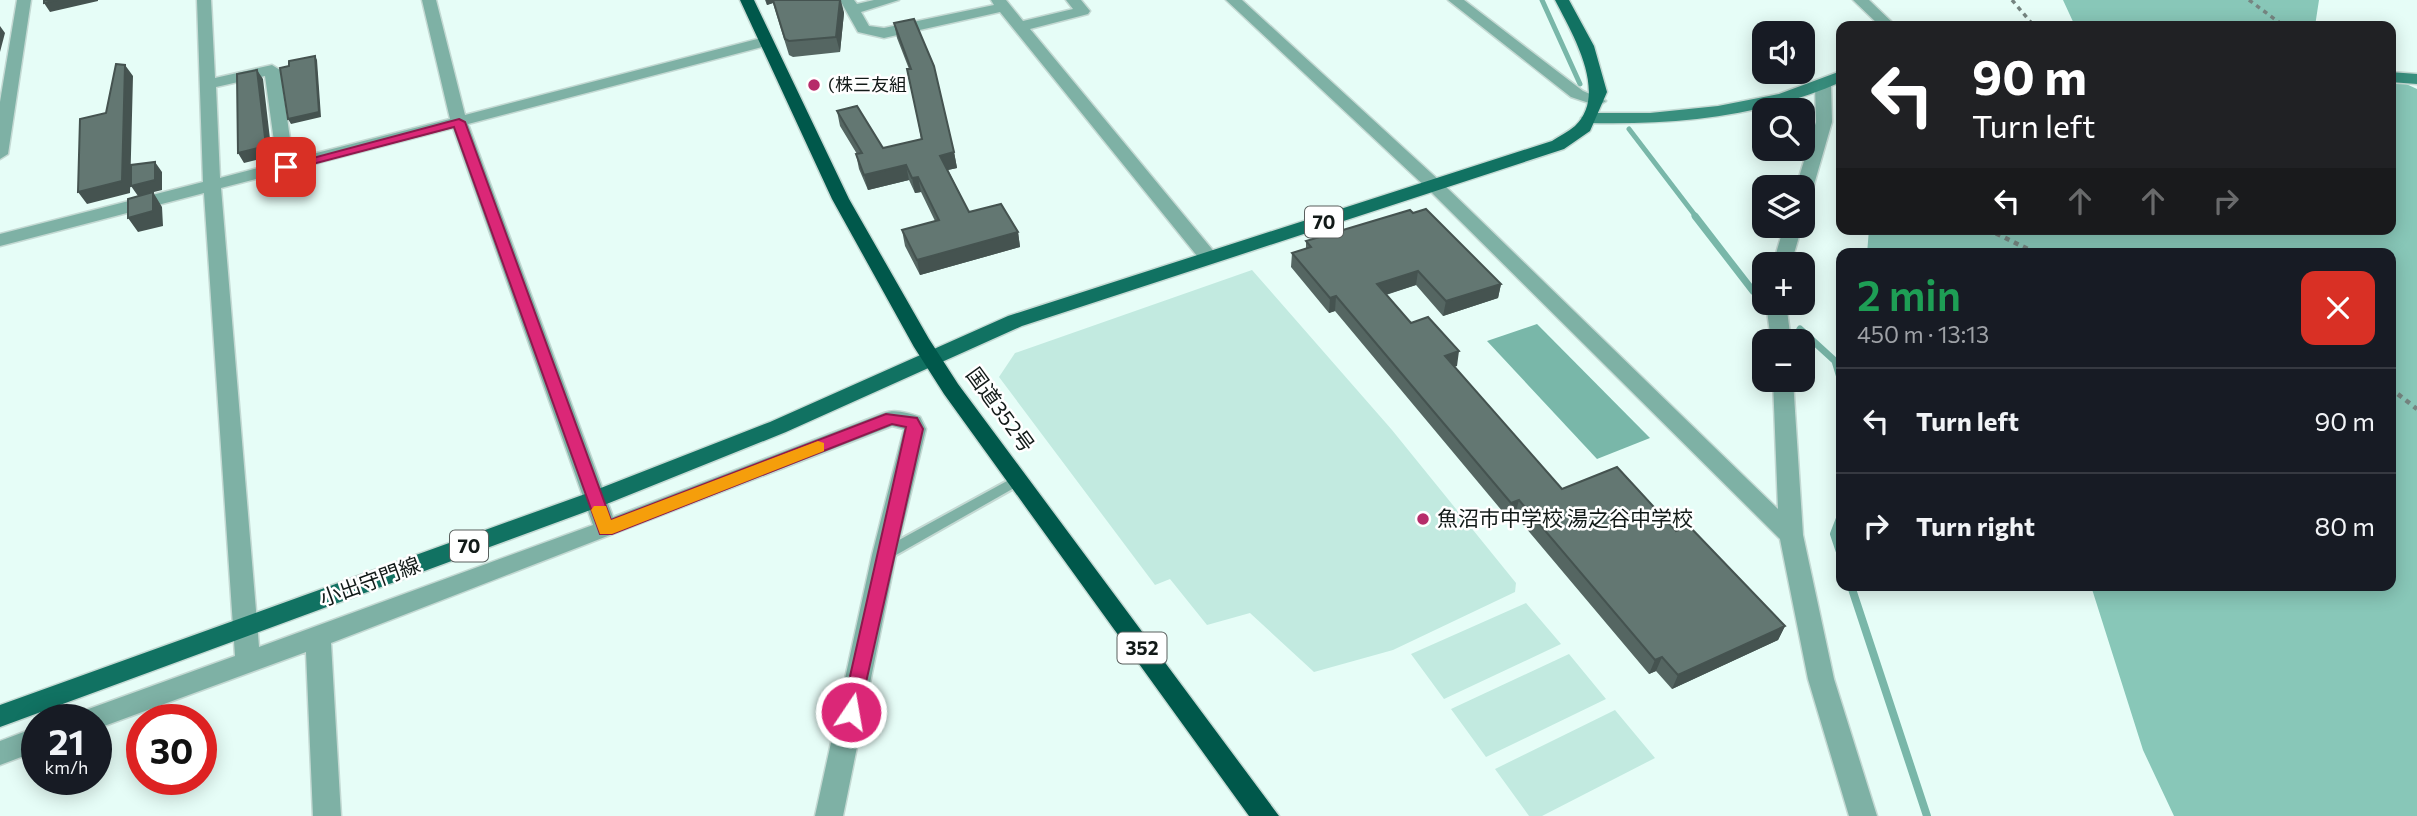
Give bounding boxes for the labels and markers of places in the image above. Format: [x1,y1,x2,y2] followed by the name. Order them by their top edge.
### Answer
[828,73,907,95] place label: (株三友組
[806,77,822,93] marker: (株三友組
[256,137,316,197] pin
[1437,505,1693,530] place label: 魚沼市中学校 湯之谷中学校
[1415,511,1431,527] marker: 魚沼市中学校 湯之谷中学校

